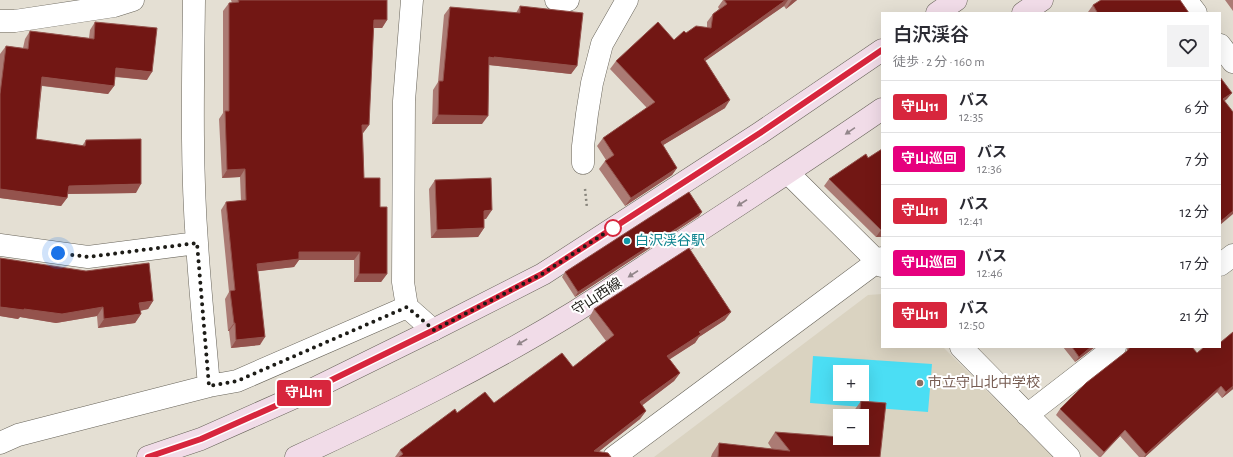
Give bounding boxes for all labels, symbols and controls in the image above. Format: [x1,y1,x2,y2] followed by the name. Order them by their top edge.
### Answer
[1167,25,1209,67] button: heart
[893,26,969,45] text: 白沢渓谷
[893,56,985,69] text: 徒歩 · 2 分 · 160 m
[959,93,989,108] text: バス
[901,100,939,114] text: 守山11
[1184,101,1209,116] text: 6 分
[959,111,983,124] text: 12:35
[845,127,855,135] one-way arrow
[977,145,1007,160] text: バス
[901,152,957,166] text: 守山巡回
[1185,153,1209,168] text: 7 分
[977,163,1002,176] text: 12:36
[959,197,989,212] text: バス
[737,199,747,207] one-way arrow
[901,204,939,218] text: 守山11
[1180,205,1209,220] text: 12 分
[959,215,983,228] text: 12:41
[604,219,622,237] unlabelled marker
[635,233,705,248] place label: 白沢渓谷駅
[622,236,632,246] marker: 白沢渓谷駅
[48,243,68,263] your location
[977,249,1007,264] text: バス
[901,256,957,270] text: 守山巡回
[1180,257,1209,272] text: 17 分
[977,267,1003,280] text: 12:46
[628,270,638,278] one-way arrow
[569,275,624,318] street label: 守山西線
[959,301,989,316] text: バス
[901,308,939,322] text: 守山11
[1180,309,1209,324] text: 21 分
[959,319,985,332] text: 12:50
[516,339,528,346] one-way arrow
[833,365,869,445] map controls
[833,365,869,401] button: +
[928,374,1040,390] place label: 市立守山北中学校
[915,378,925,388] marker: 市立守山北中学校
[276,380,332,406] line badge: 守山11
[285,386,323,400] text: 守山11
[833,409,869,445] button: −

